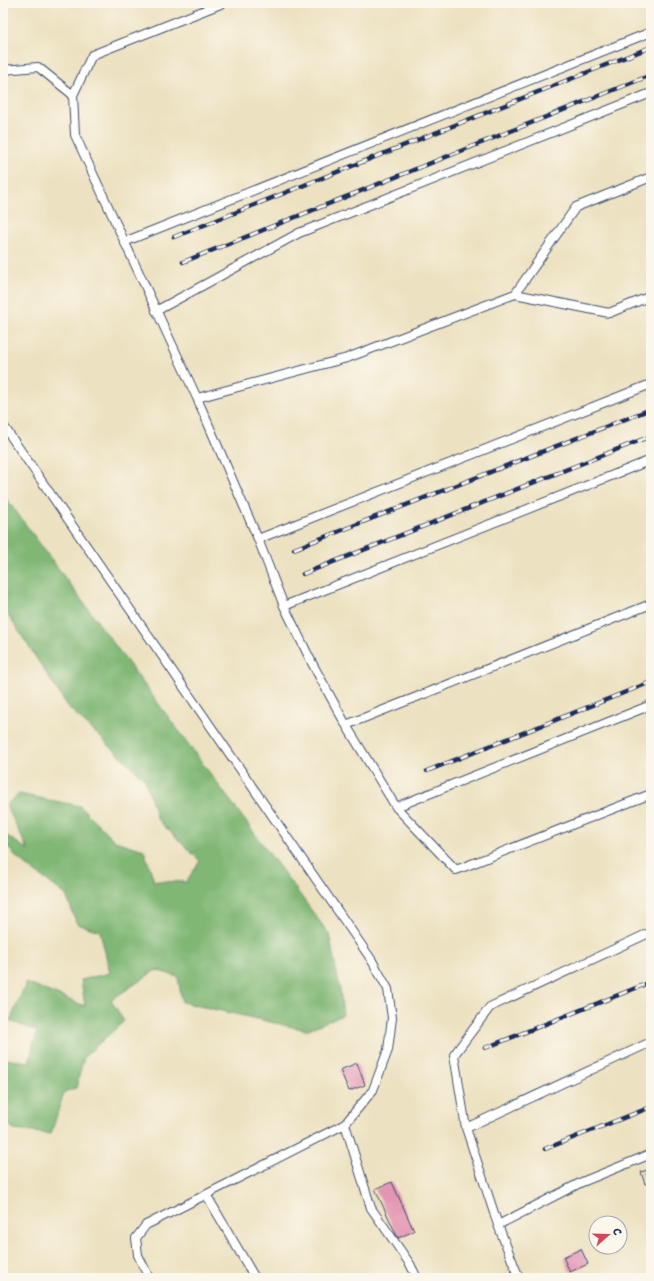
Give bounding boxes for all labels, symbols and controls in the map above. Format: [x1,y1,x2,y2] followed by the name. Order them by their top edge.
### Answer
[588,1215,628,1255] north arrow
[609,1226,625,1238] text: С

